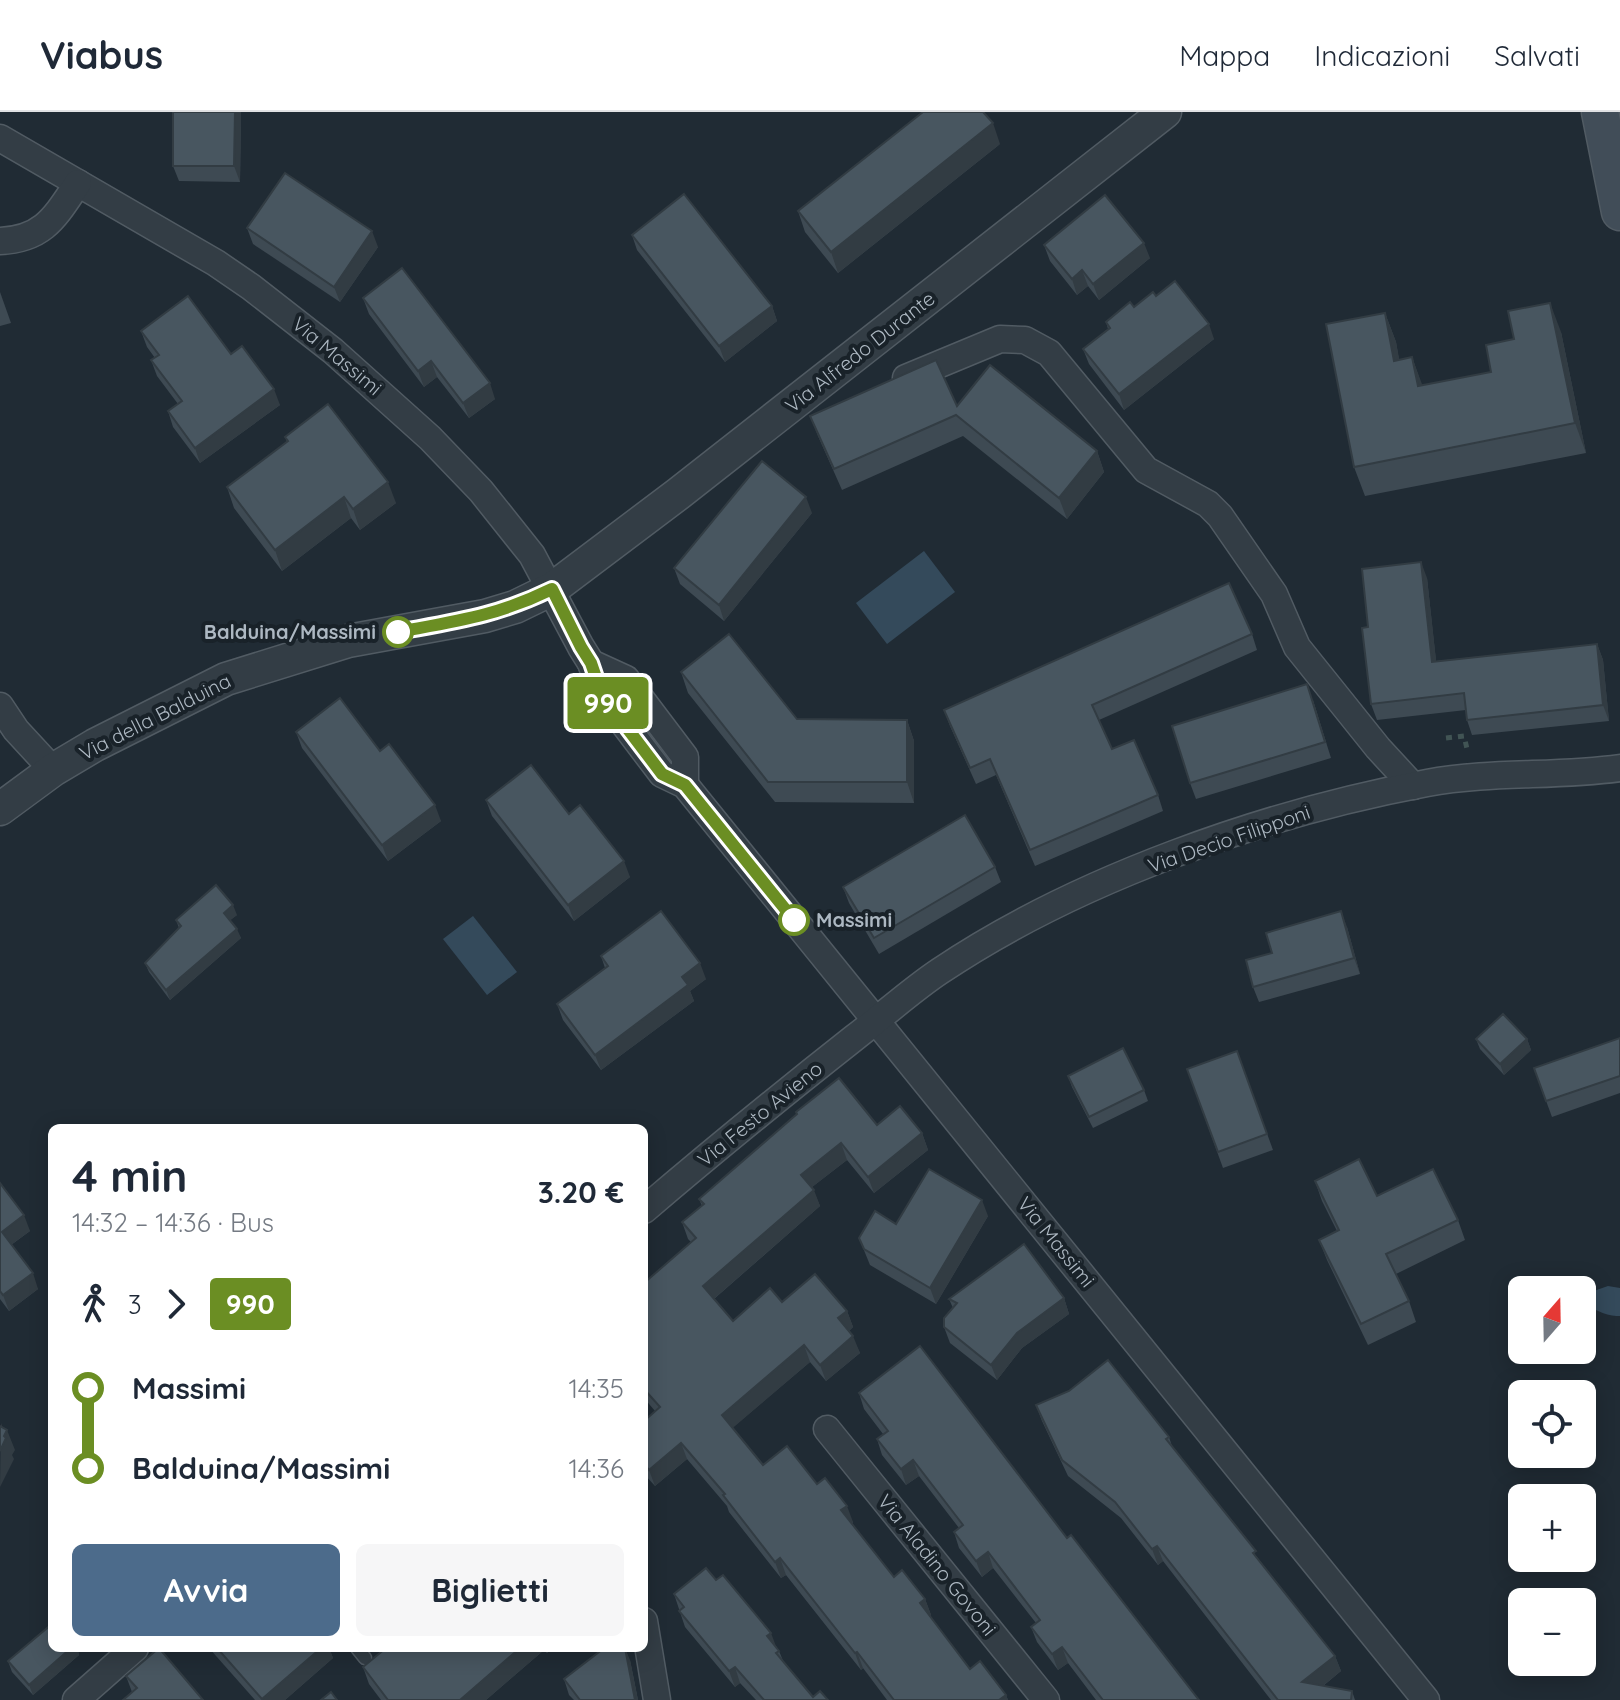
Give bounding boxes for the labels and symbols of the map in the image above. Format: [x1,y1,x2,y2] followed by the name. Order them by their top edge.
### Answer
[780,285,939,418] street label: Via Alfredo Durante
[287,311,387,400] street label: Via Massimi
[383,617,413,647] marker: Balduina/Massimi
[204,619,376,644] place label: Balduina/Massimi
[75,668,235,766] street label: Via della Balduina
[562,677,654,729] line badge: 990
[1144,799,1313,878] street label: Via Decio Filipponi
[779,905,809,935] marker: Massimi
[816,907,892,932] place label: Massimi
[692,1056,827,1172] street label: Via Festo Avieno
[1012,1191,1101,1292] street label: Via Massimi
[1508,1276,1596,1364] north arrow
[873,1489,1002,1640] street label: Via Aladino Govoni

